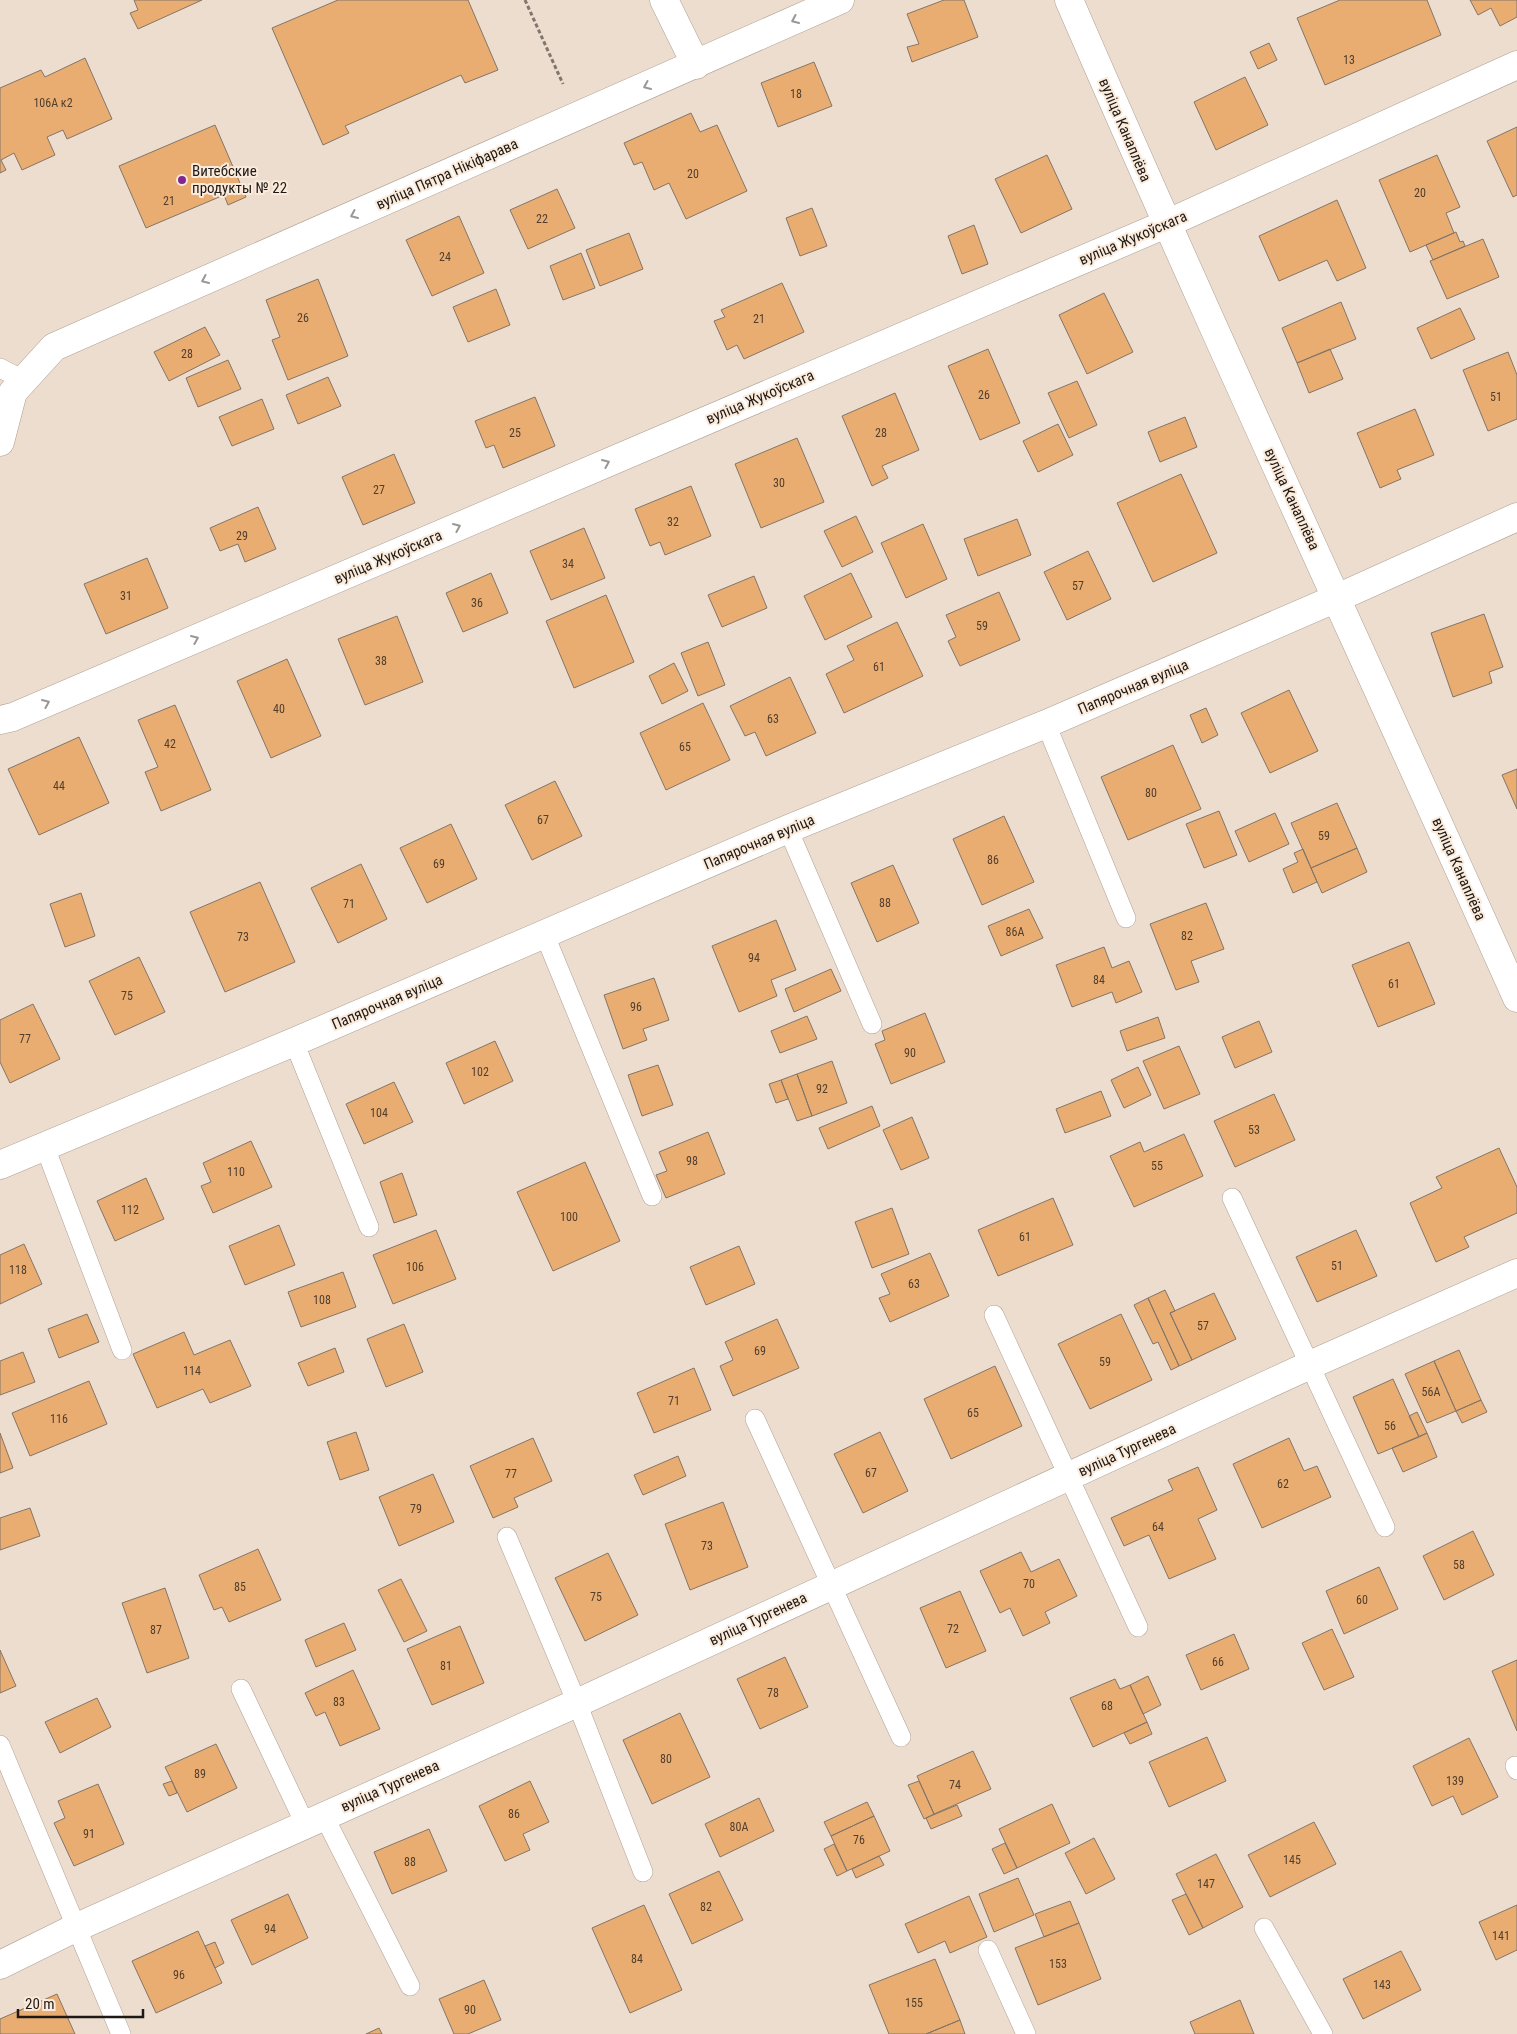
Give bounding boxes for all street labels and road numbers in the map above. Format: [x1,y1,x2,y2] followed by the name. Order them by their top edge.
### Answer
[1095,76,1155,184] street label: вуліца Канаплёва
[373,135,521,213] street label: вуліца Пятра Нікіфарава
[1076,207,1190,269] street label: вуліца Жукоўскага
[703,366,817,428] street label: вуліца Жукоўскага
[1260,445,1324,553] street label: вуліца Канаплёва
[331,526,445,588] street label: вуліца Жукоўскага
[1075,656,1191,718] street label: Папярочная вуліца
[701,811,817,873] street label: Папярочная вуліца
[1428,815,1490,923] street label: вуліца Канаплёва
[329,971,445,1033] street label: Папярочная вуліца
[1075,1420,1179,1480] street label: вуліца Тургенева
[706,1589,810,1649] street label: вуліца Тургенева
[338,1756,442,1816] street label: вуліца Тургенева

